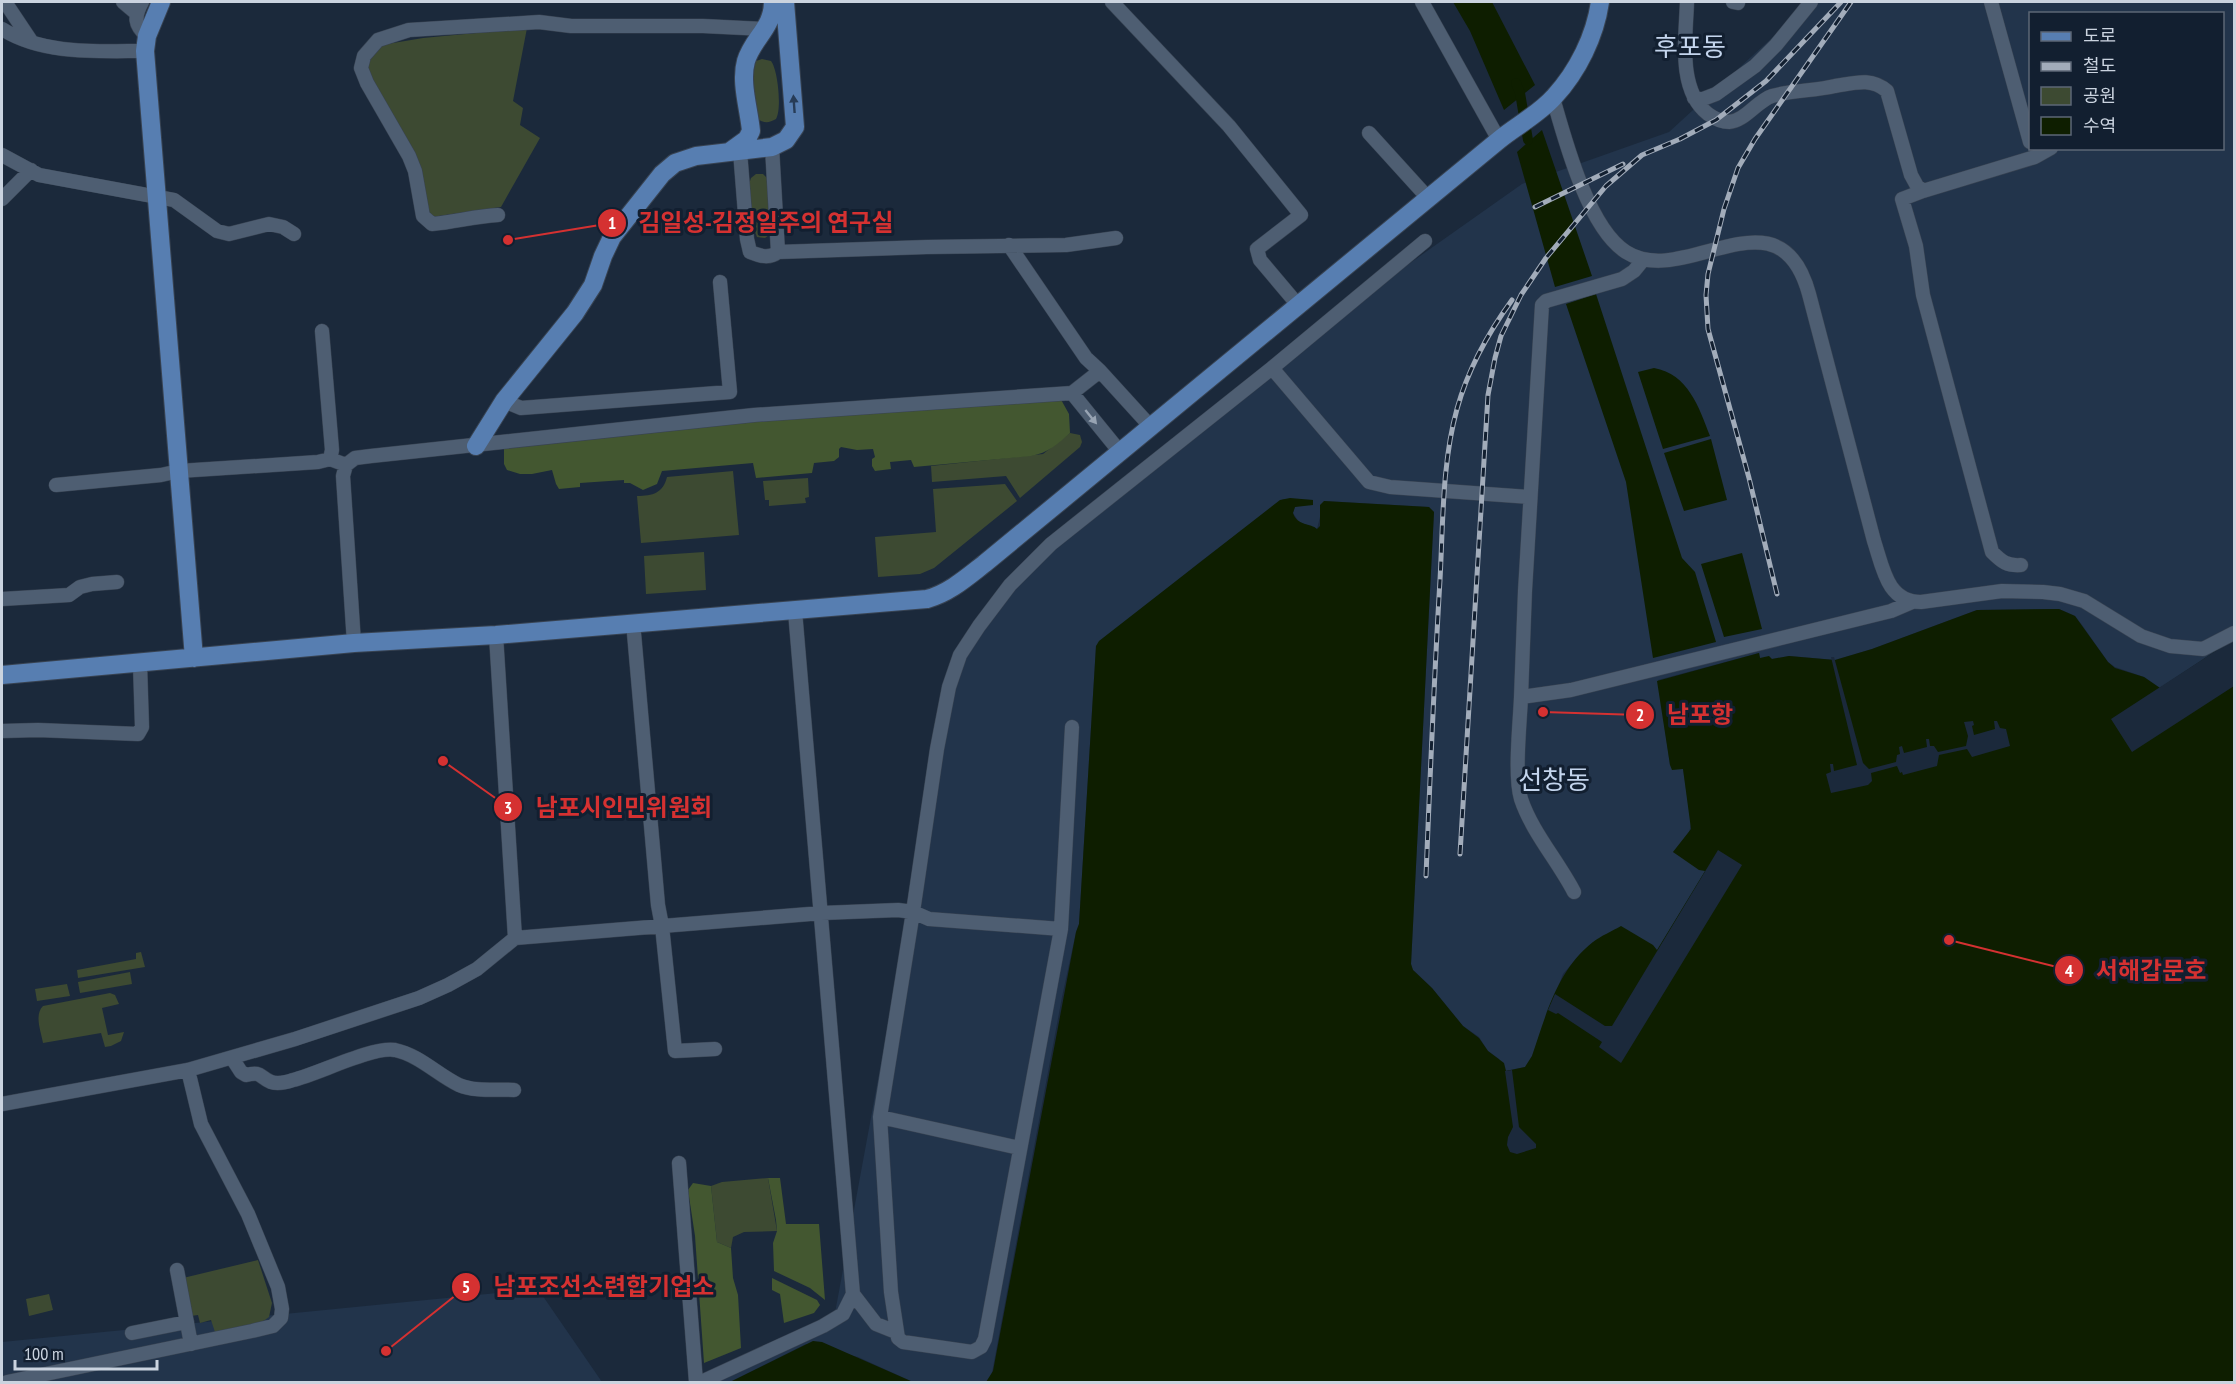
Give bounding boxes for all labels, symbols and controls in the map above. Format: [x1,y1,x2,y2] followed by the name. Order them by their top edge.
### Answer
[2029,12,2224,150] legend
[2083,24,2116,47] text: 도로
[1654,30,1726,63] district label: 후포동
[2083,54,2116,77] text: 철도
[2083,84,2116,107] text: 공원
[789,94,798,113] one-way arrow
[2083,114,2116,137] text: 수역
[597,202,906,244] callout: 김일성-김정일주의 연구실
[639,207,893,238] text: 김일성-김정일주의 연구실
[608,211,616,234] text: 1
[1085,409,1097,424] one-way arrow
[1625,694,1745,736] callout: 남포항
[1667,699,1733,730] text: 남포항
[1636,703,1644,726] text: 2
[1518,763,1590,796] district label: 선창동
[493,786,724,828] callout: 남포시인민위원회
[536,792,712,823] text: 남포시인민위원회
[504,796,512,819] text: 3
[2054,949,2219,991] callout: 서해갑문호
[2096,955,2206,986] text: 서해갑문호
[2065,959,2074,982] text: 4
[451,1266,726,1308] callout: 남포조선소련합기업소
[494,1271,714,1302] text: 남포조선소련합기업소
[462,1275,470,1298] text: 5
[15,1333,158,1371] scale bar
[24,1342,64,1365] text: 100 m

